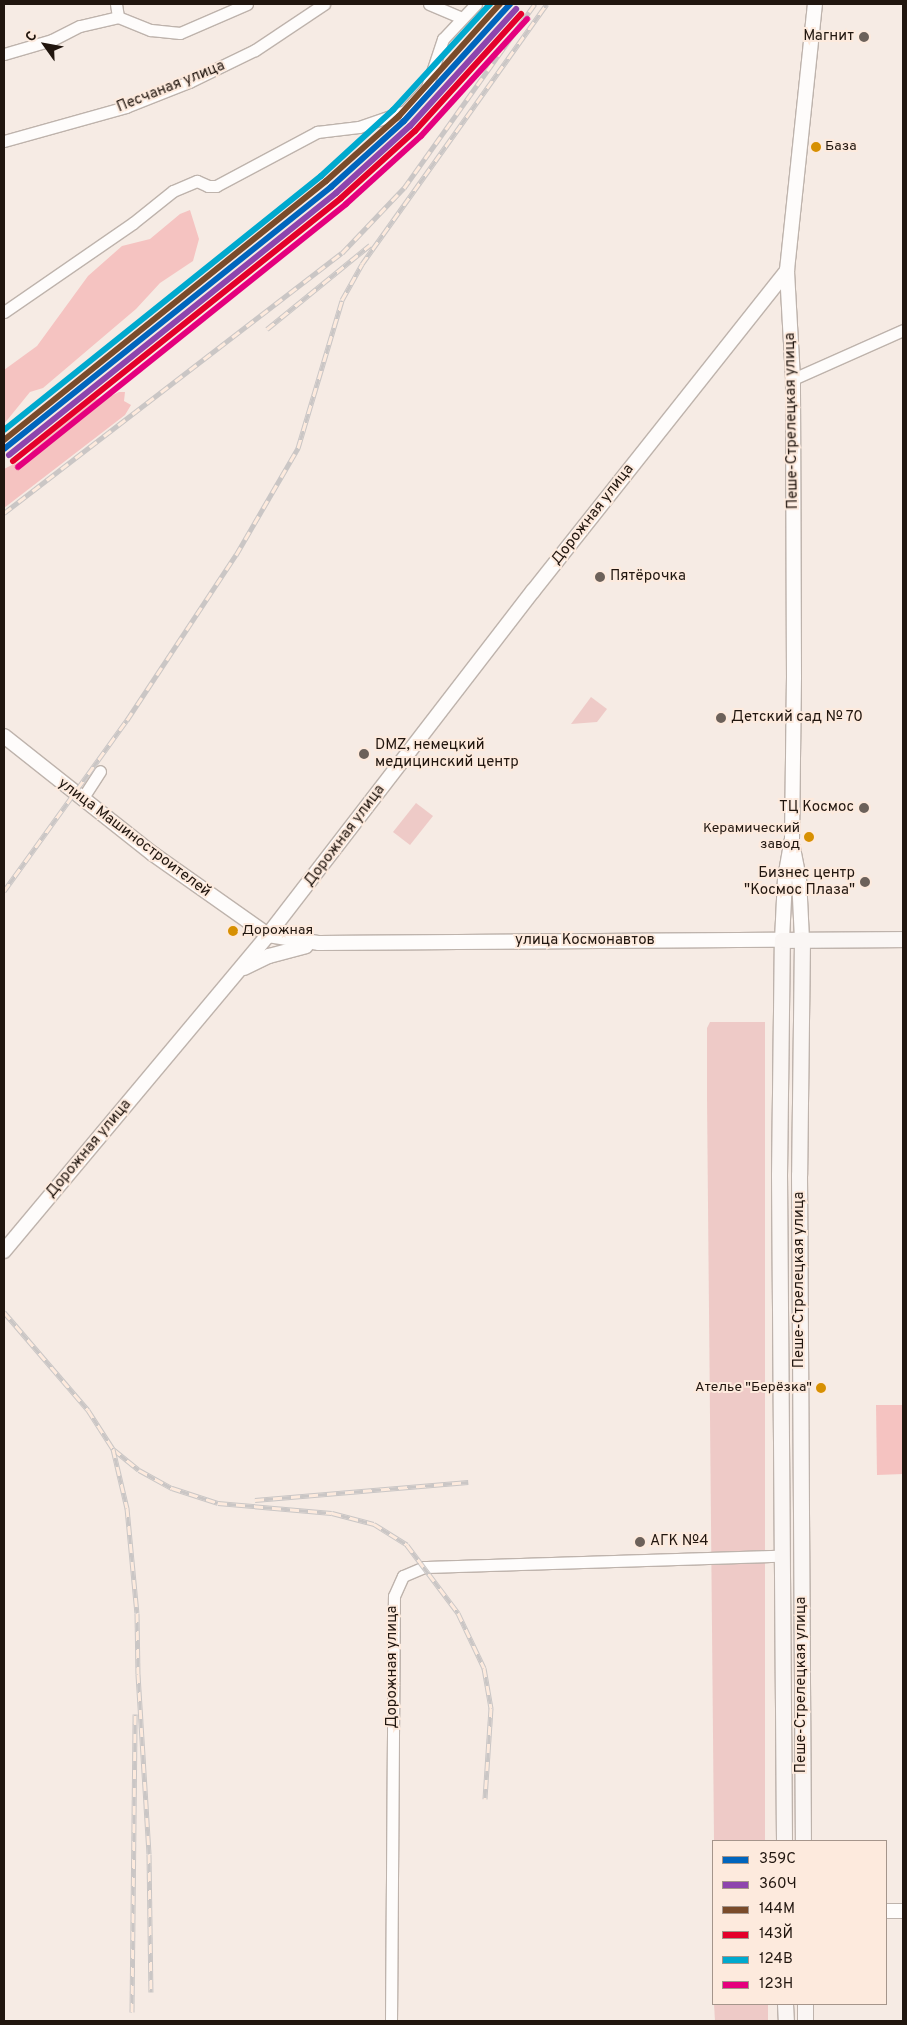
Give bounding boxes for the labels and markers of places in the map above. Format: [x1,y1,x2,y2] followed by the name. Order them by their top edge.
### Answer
[803,28,854,46] place label: Магнит
[858,31,870,43] marker: Магнит
[825,139,857,155] place label: База
[811,142,821,152] marker: База
[610,568,686,586] place label: Пятёрочка
[594,571,606,583] marker: Пятёрочка
[731,709,863,727] place label: Детский сад № 70
[715,712,727,724] marker: Детский сад № 70
[375,736,519,771] place label: DMZ, немецкий медицинский центр
[357,747,371,761] marker: DMZ, немецкий медицинский центр
[779,799,854,817] place label: ТЦ Космос
[858,802,870,814] marker: ТЦ Космос
[703,821,800,854] place label: Керамический завод
[804,832,814,842] marker: Керамический завод
[744,864,855,899] place label: Бизнес центр "Космос Плаза"
[859,876,871,888] marker: Бизнес центр "Космос Плаза"
[242,923,313,939] place label: Дорожная
[228,926,238,936] marker: Дорожная
[695,1380,812,1396] place label: Ателье "Берёзка"
[816,1383,826,1393] marker: Ателье "Берёзка"
[650,1533,709,1551] place label: АГК №4
[634,1536,646,1548] marker: АГК №4

